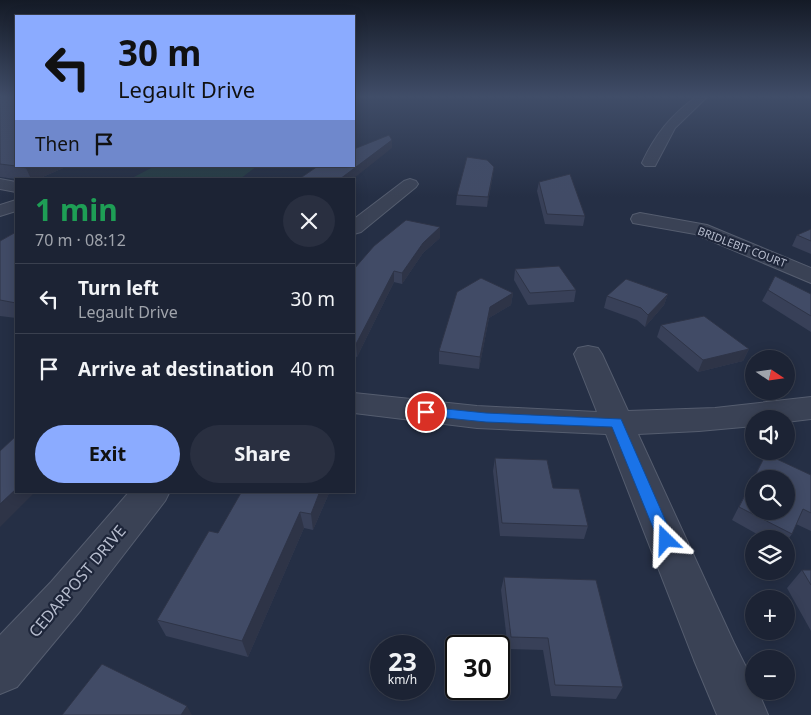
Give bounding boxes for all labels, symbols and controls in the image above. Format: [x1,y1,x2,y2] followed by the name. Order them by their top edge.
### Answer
[118,29,201,76] text: 30 m
[35,35,100,100] icon: left
[118,74,255,104] text: Legault Drive
[90,130,118,158] icon: arrive
[35,131,80,157] text: Then
[35,189,118,230] text: 1 min
[283,195,335,247] button: close
[696,223,789,270] street label: BRIDLEBIT COURT
[35,229,126,251] text: 70 m · 08:12
[78,275,159,301] text: Turn left
[35,285,63,313] icon: left
[291,286,335,312] text: 30 m
[78,301,178,323] text: Legault Drive
[745,350,795,400] north arrow
[745,350,795,700] map controls
[35,355,63,383] icon: arrive
[78,356,274,382] text: Arrive at destination
[291,356,335,382] text: 40 m
[405,391,447,433] pin
[412,398,440,426] icon: arrive
[745,410,795,460] button: sound
[35,425,180,483] button: Exit
[190,425,335,483] button: Share
[745,470,795,520] button: search
[639,513,691,565] position arrow
[24,520,130,642] street label: CEDARPOST DRIVE
[745,530,795,580] button: layers
[745,590,795,640] button: +
[445,635,510,700] speed limit sign: 30
[388,644,417,678] text: 23
[745,650,795,700] button: −
[388,671,417,688] text: km/h

